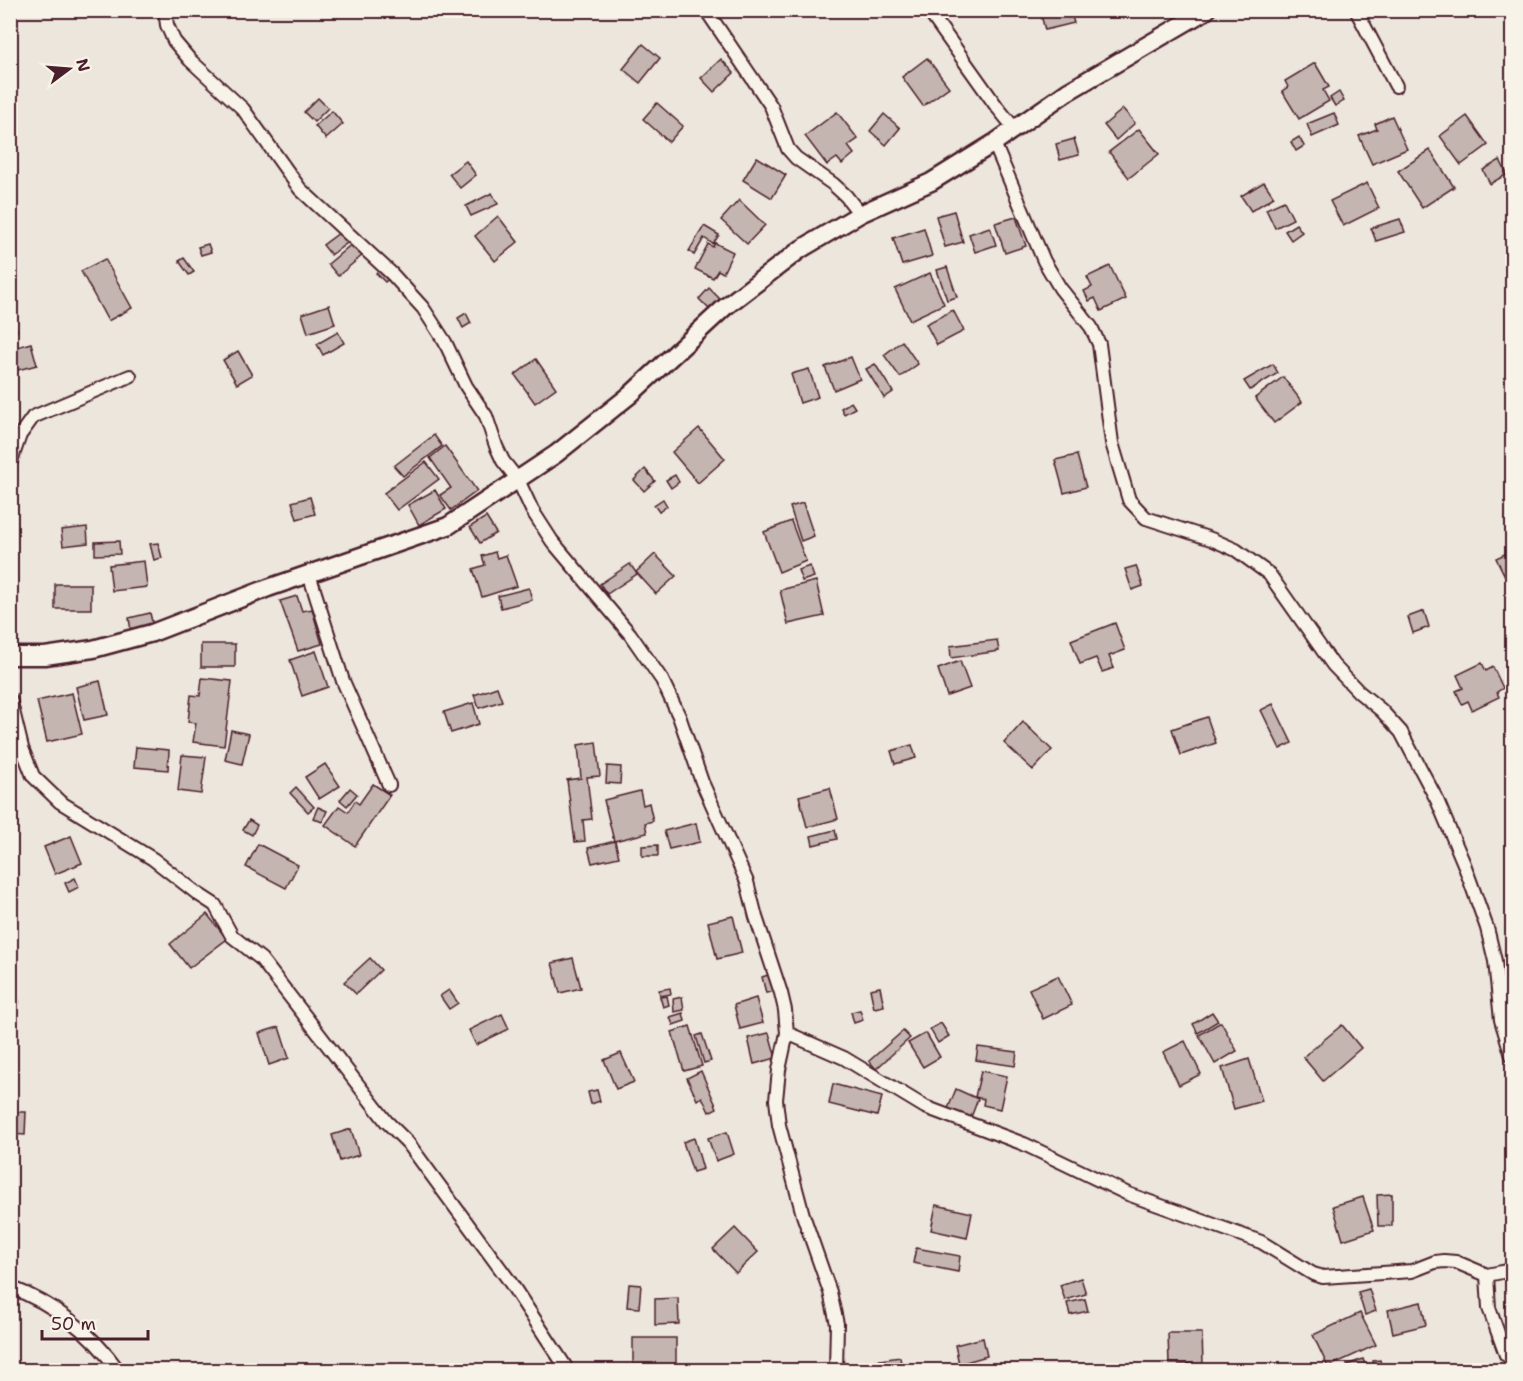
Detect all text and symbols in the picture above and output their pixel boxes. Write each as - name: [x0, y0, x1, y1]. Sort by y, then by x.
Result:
- north arrow: [39, 39, 99, 99]
- text: N: [71, 56, 95, 74]
- scale bar: [42, 1303, 148, 1341]
- text: 50 m: [51, 1312, 96, 1336]

